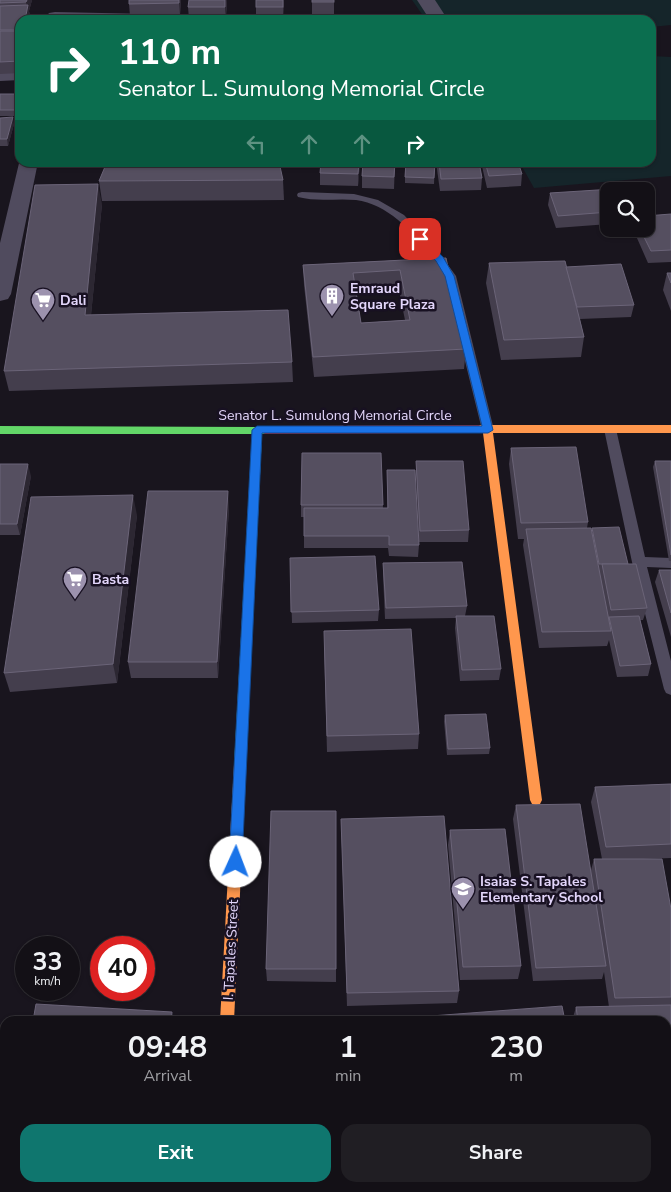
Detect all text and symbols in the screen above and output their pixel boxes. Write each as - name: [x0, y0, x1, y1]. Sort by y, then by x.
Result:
- text: 110 m: [118, 29, 221, 76]
- icon: right: [35, 35, 100, 100]
- text: Senator L. Sumulong Memorial Circle: [118, 74, 485, 104]
- icon: left: [242, 130, 270, 158]
- icon: ahead: [295, 130, 323, 158]
- icon: ahead: [348, 130, 376, 158]
- icon: right: [401, 130, 429, 158]
- map controls: [600, 182, 655, 237]
- button: search: [600, 182, 655, 237]
- pin: [399, 218, 441, 260]
- icon: arrive: [406, 225, 434, 253]
- place label: Emraud Square Plaza: [350, 279, 435, 314]
- building icon: Emraud Square Plaza: [319, 283, 345, 317]
- supermarket icon: Dali: [30, 287, 56, 321]
- place label: Dali: [60, 291, 86, 310]
- street label: Senator L. Sumulong Memorial Circle: [218, 406, 452, 425]
- supermarket icon: Basta: [62, 566, 88, 600]
- place label: Basta: [92, 570, 129, 589]
- position arrow: [209, 835, 261, 887]
- place label: Isaias S. Tapales Elementary School: [480, 872, 603, 907]
- school or university icon: Isaias S. Tapales Elementary School: [450, 876, 476, 910]
- street label: I. Tapales Street: [219, 899, 243, 1001]
- speed limit sign: 40: [90, 936, 155, 1001]
- text: 33: [32, 945, 63, 979]
- text: km/h: [34, 973, 61, 989]
- text: 09:48: [128, 1027, 207, 1068]
- text: 1: [339, 1027, 357, 1068]
- text: 230: [489, 1027, 543, 1068]
- text: Arrival: [143, 1065, 192, 1087]
- text: min: [335, 1065, 361, 1087]
- text: m: [509, 1065, 523, 1087]
- button: Exit: [20, 1124, 331, 1182]
- button: Share: [341, 1124, 651, 1182]

